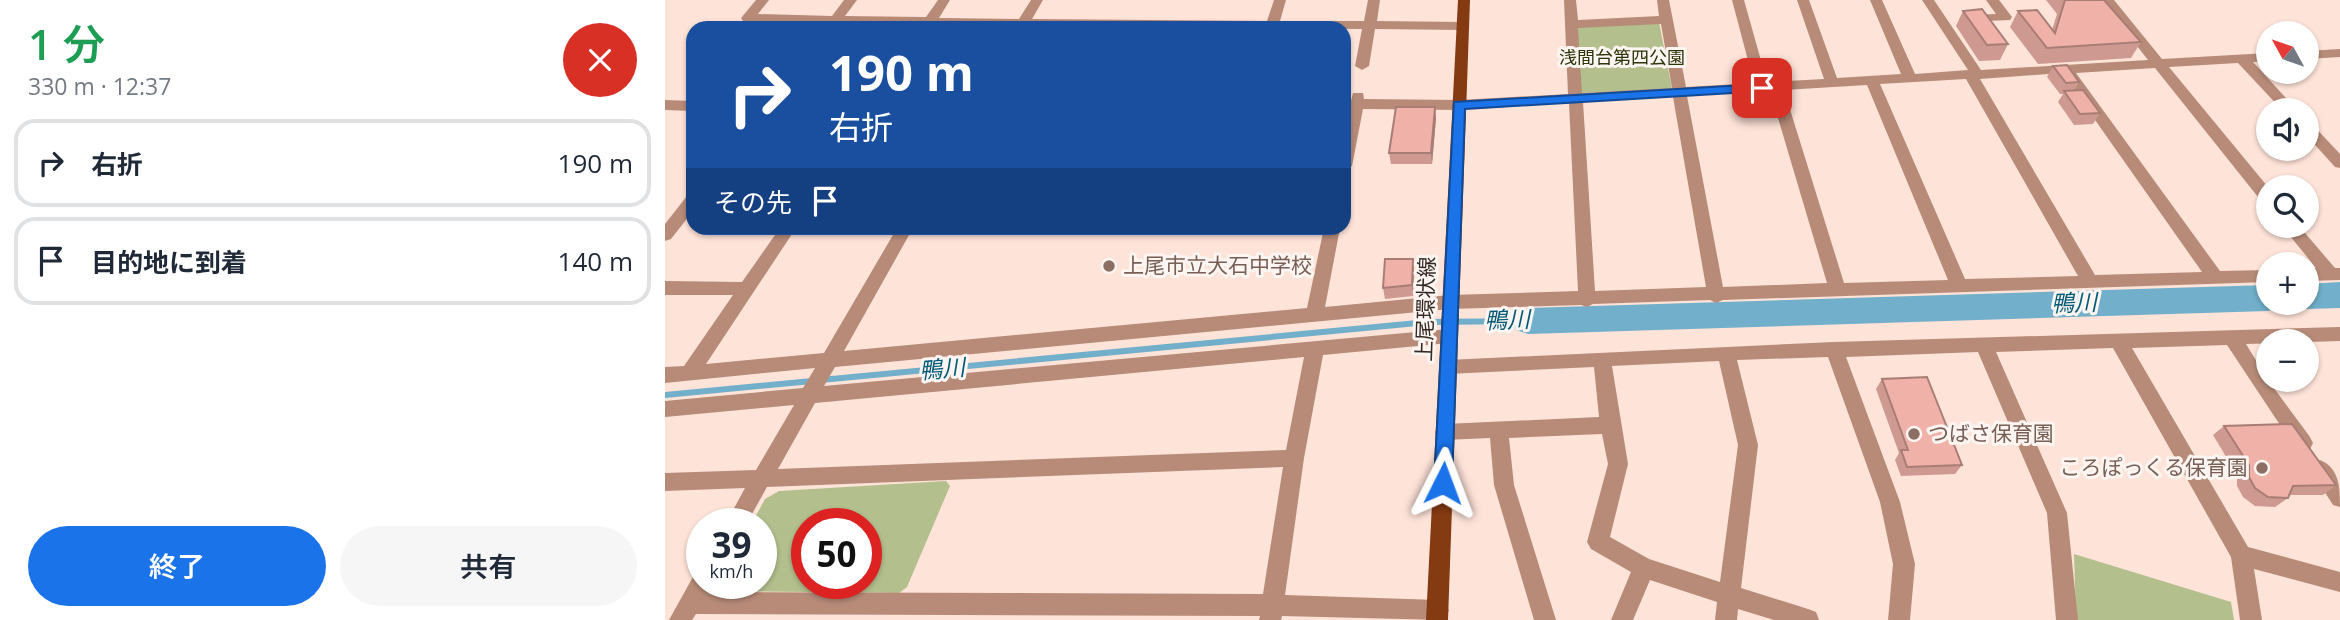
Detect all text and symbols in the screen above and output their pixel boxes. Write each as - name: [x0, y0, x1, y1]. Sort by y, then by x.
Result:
- text: 1 分: [28, 15, 105, 72]
- north arrow: [2256, 21, 2319, 84]
- map controls: [2256, 21, 2319, 392]
- button: close: [563, 23, 637, 97]
- text: 190 m: [829, 39, 974, 105]
- park label: 浅間台第四公園: [1559, 45, 1685, 69]
- icon: right: [714, 49, 805, 140]
- pin: [1732, 58, 1792, 118]
- icon: arrive: [1743, 69, 1781, 107]
- text: 330 m · 12:37: [28, 70, 171, 102]
- button: sound: [2256, 98, 2319, 161]
- text: 右折: [829, 105, 893, 148]
- icon: right: [32, 144, 70, 182]
- text: 190 m: [558, 145, 633, 181]
- text: 右折: [91, 146, 143, 182]
- button: search: [2256, 175, 2319, 238]
- icon: arrive: [806, 182, 844, 220]
- text: その先: [714, 184, 792, 220]
- icon: arrive: [32, 242, 70, 280]
- text: 140 m: [558, 243, 633, 279]
- text: 目的地に到着: [91, 244, 247, 280]
- place label: 上尾市立大石中学校: [1123, 251, 1312, 279]
- button: +: [2256, 252, 2319, 315]
- street label: 上尾環状線: [1409, 256, 1441, 362]
- marker: 上尾市立大石中学校: [1101, 258, 1117, 274]
- water label: 鴨川: [2050, 285, 2101, 319]
- water label: 鴨川: [1483, 302, 1534, 336]
- button: −: [2256, 329, 2319, 392]
- water label: 鴨川: [918, 350, 969, 386]
- place label: つばさ保育園: [1928, 419, 2054, 447]
- marker: つばさ保育園: [1906, 426, 1922, 442]
- position arrow: [1406, 446, 1480, 520]
- place label: ころぽっくる保育園: [2059, 453, 2248, 481]
- marker: ころぽっくる保育園: [2254, 460, 2270, 476]
- speed limit sign: 50: [791, 508, 882, 599]
- text: 39: [711, 521, 752, 568]
- button: 終了: [28, 526, 326, 606]
- button: 共有: [340, 526, 637, 606]
- text: km/h: [710, 559, 753, 583]

